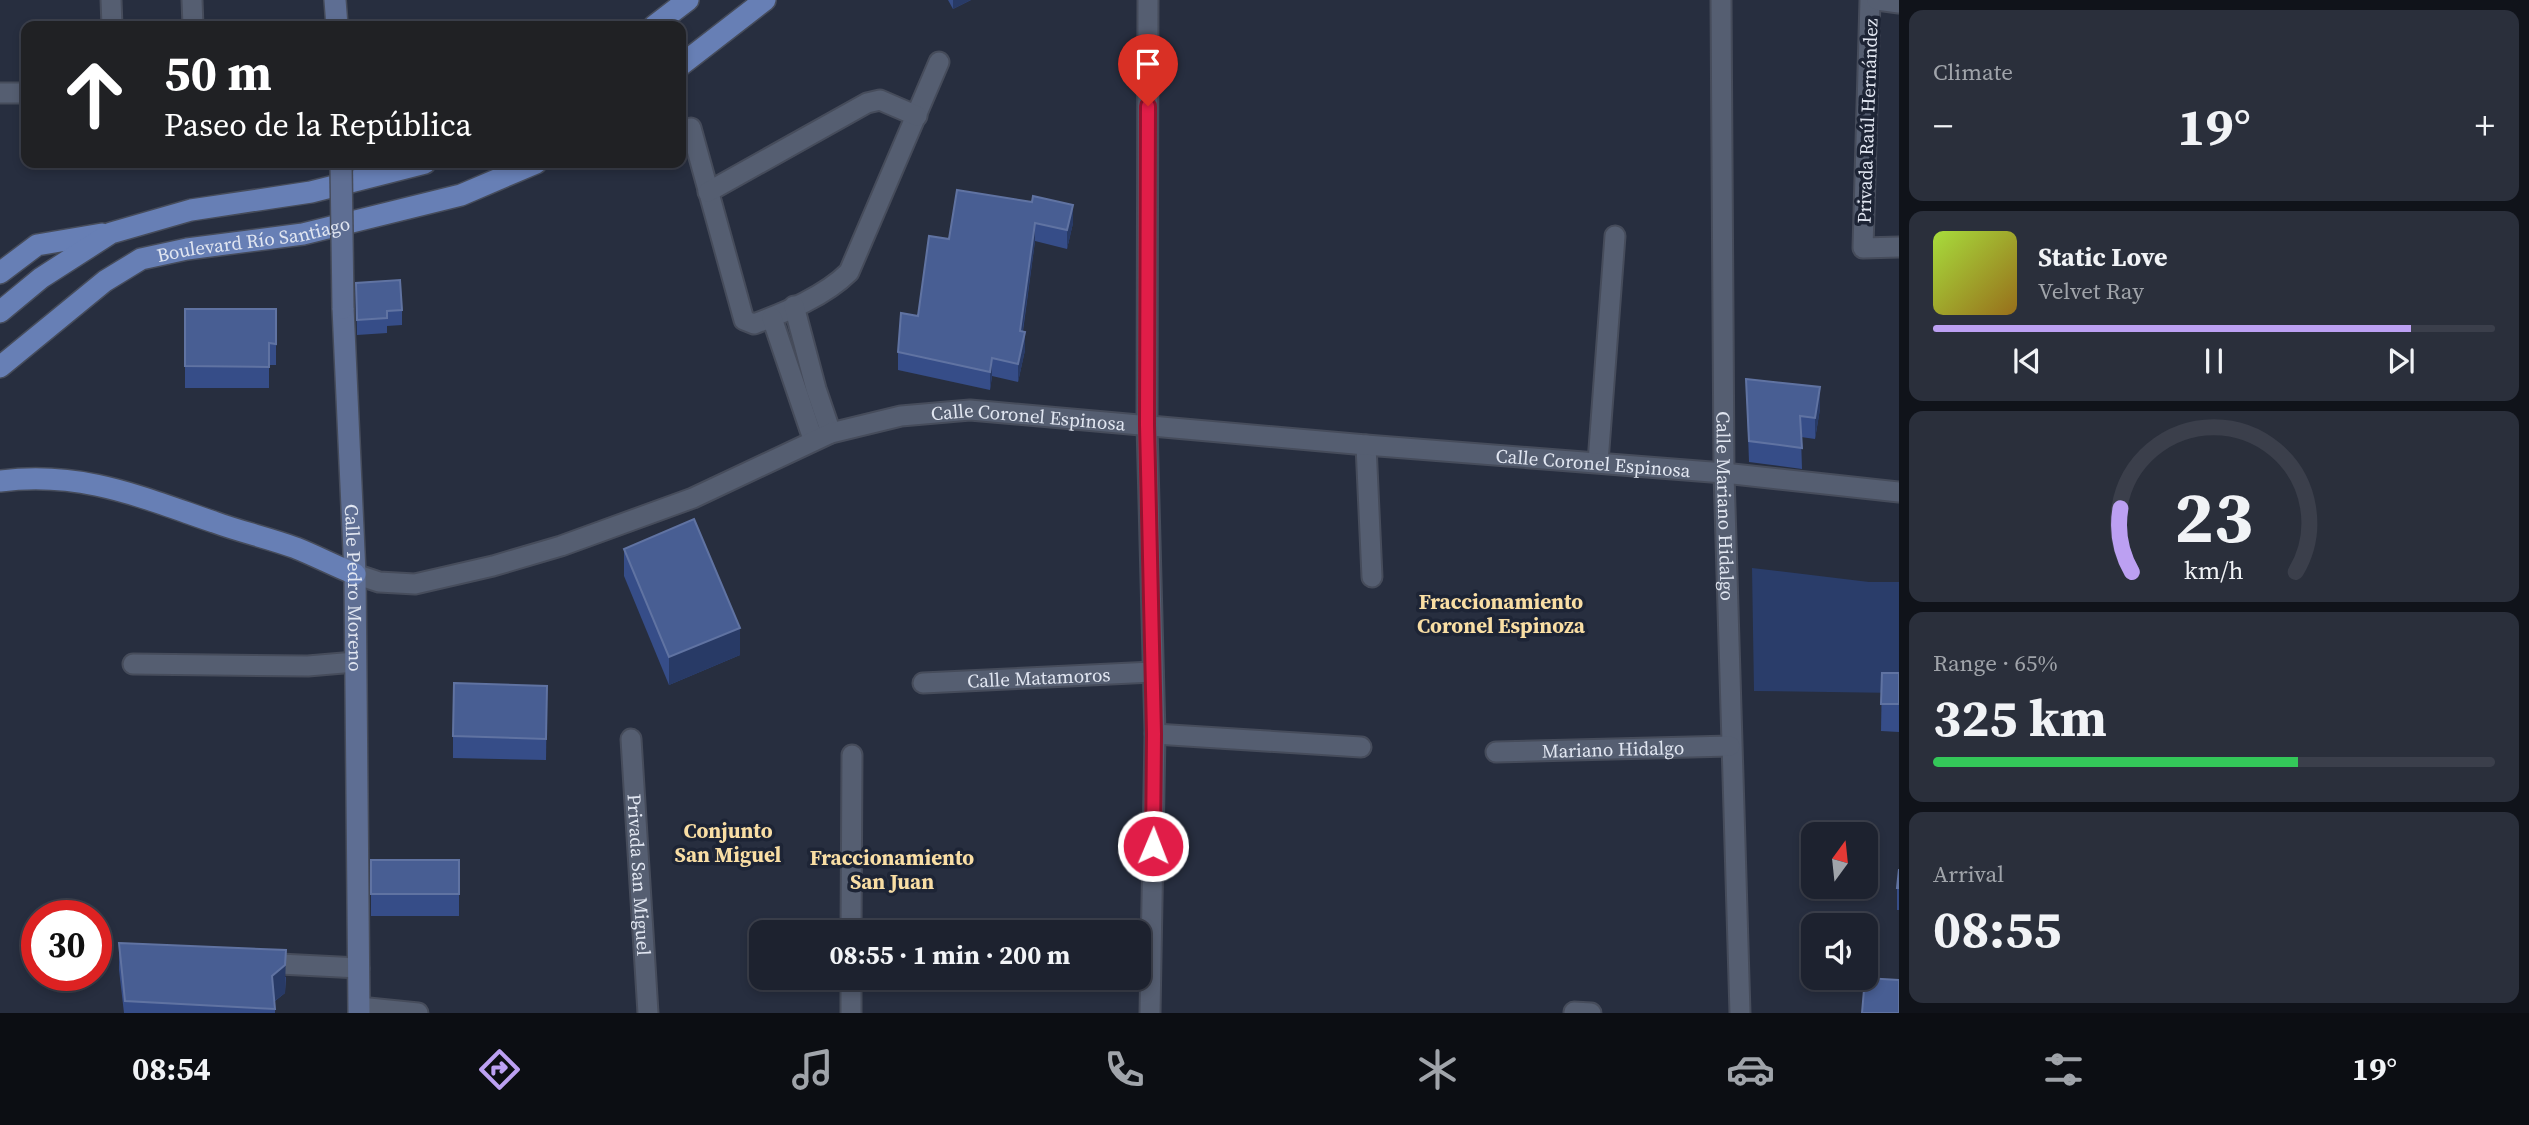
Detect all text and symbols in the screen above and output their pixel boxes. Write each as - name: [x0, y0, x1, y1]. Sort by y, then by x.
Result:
- street label: Privada Raúl Hernández: [1850, 18, 1884, 224]
- pin: [1118, 34, 1178, 106]
- text: 50 m: [164, 39, 272, 106]
- icon: arrive: [1129, 45, 1167, 83]
- icon: ahead: [49, 49, 140, 140]
- text: Climate: [1933, 56, 2013, 88]
- text: 19°: [2177, 91, 2251, 162]
- text: −: [1933, 100, 1953, 152]
- text: +: [2475, 100, 2495, 152]
- text: Paseo de la República: [164, 103, 472, 147]
- street label: Boulevard Río Santiago: [154, 210, 353, 268]
- text: Static Love: [2038, 239, 2167, 275]
- text: Velvet Ray: [2038, 275, 2144, 307]
- icon: previous: [2008, 342, 2046, 380]
- icon: pause: [2195, 342, 2233, 380]
- icon: next: [2382, 342, 2420, 380]
- street label: Calle Coronel Espinosa: [930, 397, 1127, 437]
- street label: Calle Mariano Hidalgo: [1711, 411, 1741, 601]
- street label: Calle Coronel Espinosa: [1495, 442, 1692, 483]
- text: 23: [2175, 468, 2253, 567]
- street label: Calle Pedro Moreno: [339, 503, 369, 672]
- text: km/h: [2184, 553, 2244, 587]
- district label: Fraccionamiento Coronel Espinoza: [1417, 587, 1586, 640]
- text: Range · 65%: [1933, 647, 2058, 679]
- street label: Calle Matamoros: [967, 661, 1111, 694]
- text: 325 km: [1933, 682, 2107, 753]
- street label: Mariano Hidalgo: [1541, 734, 1685, 764]
- street label: Privada San Miguel: [621, 793, 657, 957]
- position arrow: [1116, 809, 1190, 883]
- district label: Conjunto San Miguel: [675, 816, 782, 869]
- north arrow: [1801, 822, 1878, 900]
- map controls: [1801, 822, 1878, 990]
- district label: Fraccionamiento San Juan: [810, 843, 974, 896]
- text: Arrival: [1933, 858, 2004, 890]
- text: 08:55: [1933, 893, 2061, 964]
- speed limit sign: 30: [21, 900, 112, 991]
- button: sound: [1801, 913, 1878, 990]
- text: 08:55 · 1 min · 200 m: [830, 937, 1070, 973]
- icon: directions: [475, 1045, 524, 1094]
- icon: music: [788, 1045, 837, 1094]
- icon: phone: [1100, 1045, 1149, 1094]
- icon: climate: [1413, 1045, 1462, 1094]
- icon: car: [1726, 1045, 1775, 1094]
- icon: filters: [2039, 1045, 2088, 1094]
- text: 08:54: [132, 1047, 211, 1091]
- text: 19°: [2352, 1047, 2397, 1091]

